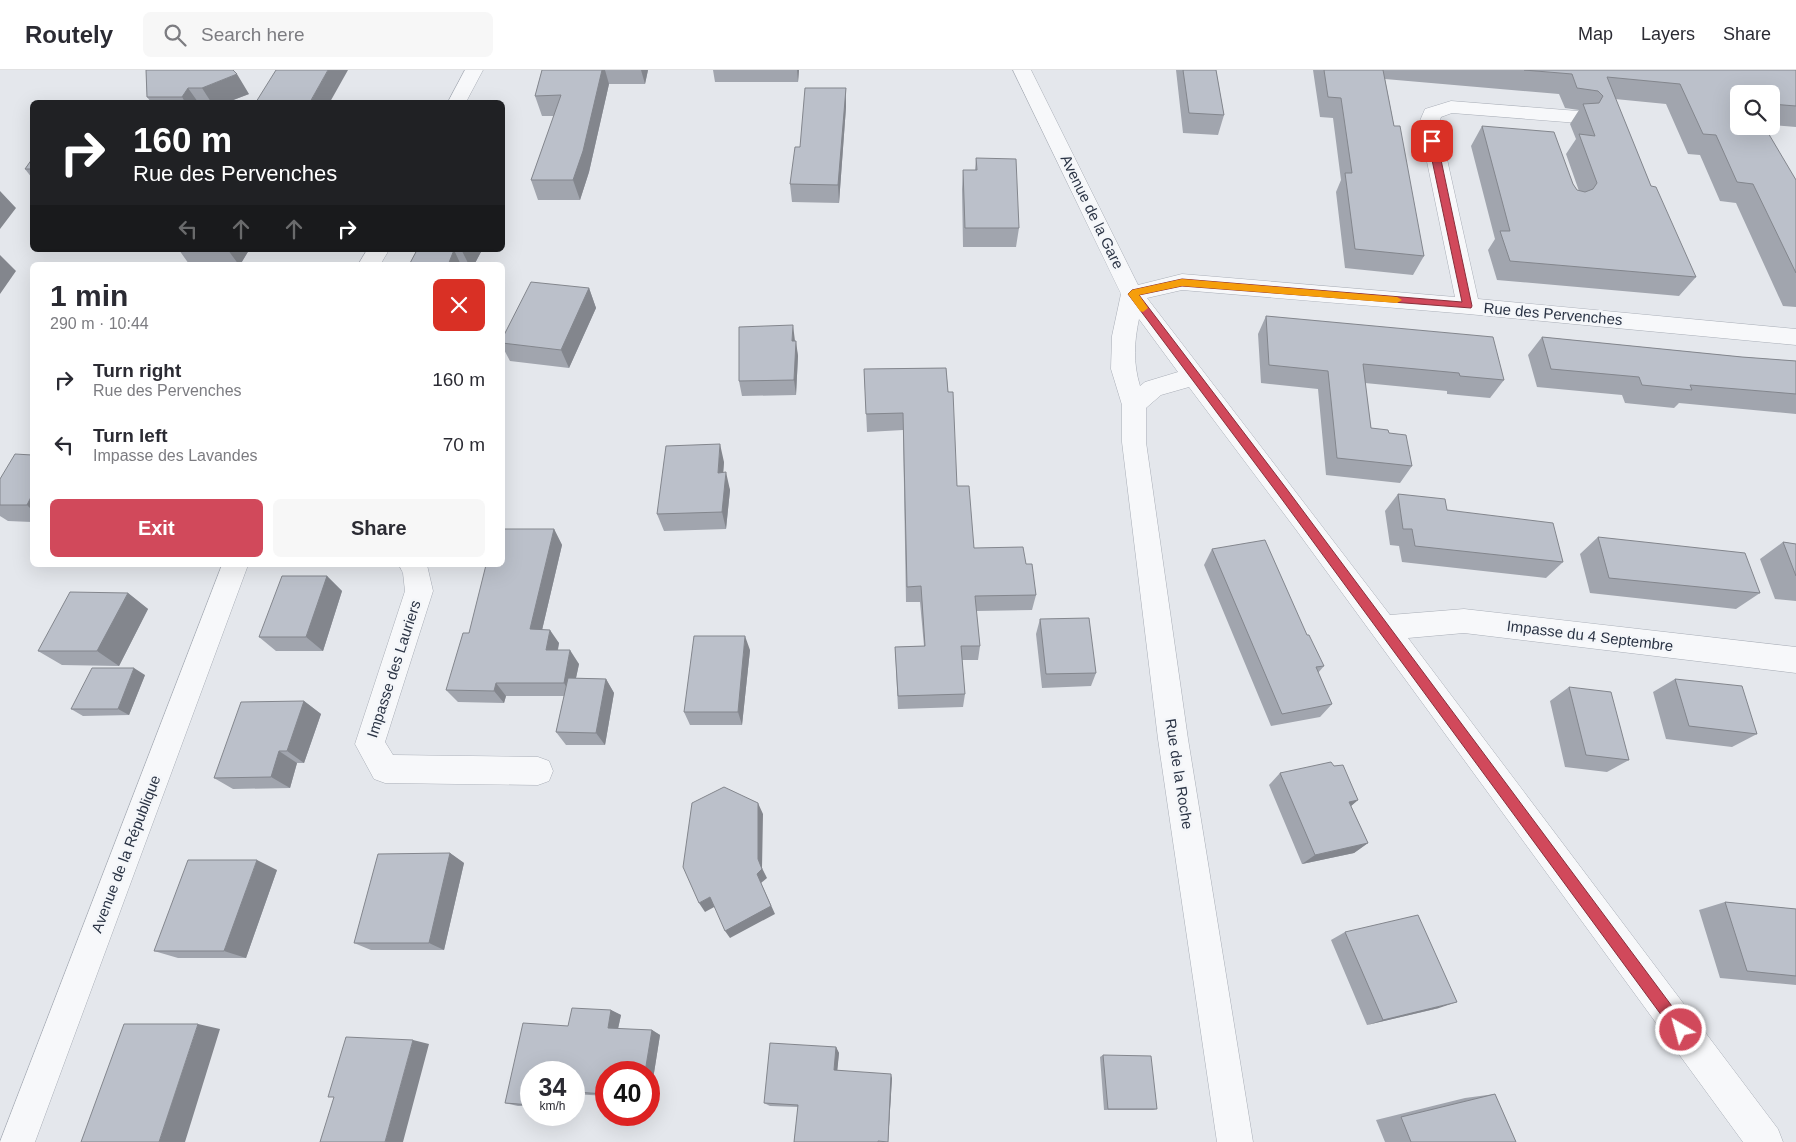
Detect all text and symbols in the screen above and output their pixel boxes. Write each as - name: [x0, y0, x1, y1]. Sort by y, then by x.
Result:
- search box: [143, 12, 493, 57]
- text: Routely: [25, 21, 113, 48]
- icon: search: [161, 21, 189, 49]
- text: Search here: [201, 24, 305, 45]
- text: Map: [1578, 24, 1613, 44]
- text: Layers: [1641, 24, 1695, 44]
- text: Share: [1723, 24, 1771, 44]
- map controls: [1730, 85, 1780, 135]
- button: search: [1730, 85, 1780, 135]
- icon: right: [50, 120, 115, 185]
- text: 160 m: [133, 120, 232, 159]
- pin: [1411, 120, 1453, 162]
- icon: arrive: [1418, 127, 1446, 155]
- street label: Avenue de la Gare: [1057, 152, 1127, 272]
- text: Rue des Pervenches: [133, 161, 337, 186]
- icon: left: [174, 215, 202, 243]
- icon: ahead: [227, 215, 255, 243]
- icon: ahead: [280, 215, 308, 243]
- icon: right: [333, 215, 361, 243]
- text: 1 min: [50, 279, 128, 312]
- button: close: [433, 279, 485, 331]
- street label: Rue des Pervenches: [1483, 299, 1623, 328]
- text: 290 m · 10:44: [50, 315, 149, 332]
- text: Turn right: [93, 360, 181, 381]
- icon: right: [50, 366, 78, 394]
- text: 160 m: [432, 369, 485, 390]
- text: Rue des Pervenches: [93, 382, 242, 399]
- text: Turn left: [93, 425, 168, 446]
- icon: left: [50, 431, 78, 459]
- text: 70 m: [443, 434, 485, 455]
- text: Impasse des Lavandes: [93, 447, 258, 464]
- button: Exit: [50, 499, 263, 557]
- button: Share: [273, 499, 485, 557]
- street label: Impasse des Lauriers: [363, 598, 424, 740]
- street label: Impasse du 4 Septembre: [1506, 617, 1674, 654]
- street label: Rue de la Roche: [1162, 717, 1197, 830]
- street label: Avenue de la République: [88, 773, 163, 935]
- position arrow: [1654, 1003, 1706, 1055]
- speed limit sign: 40: [595, 1061, 660, 1126]
- text: 34: [539, 1073, 566, 1101]
- text: km/h: [539, 1099, 566, 1113]

